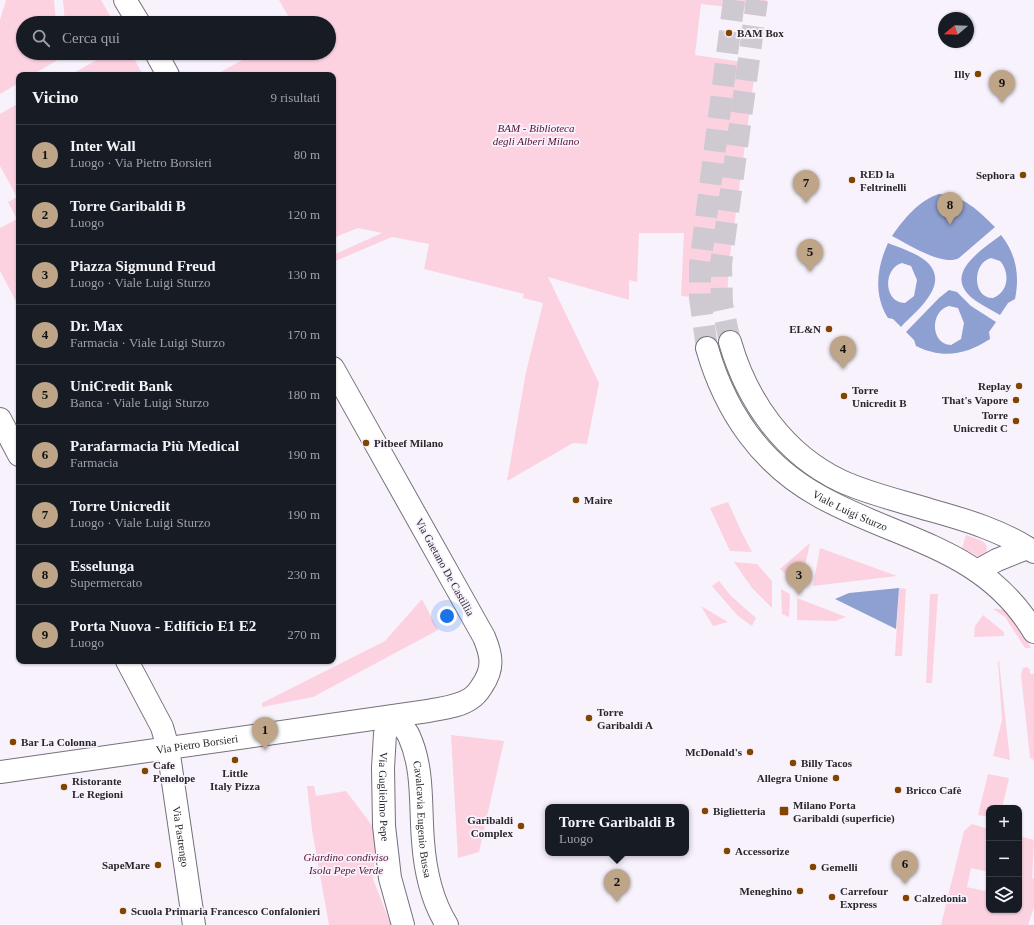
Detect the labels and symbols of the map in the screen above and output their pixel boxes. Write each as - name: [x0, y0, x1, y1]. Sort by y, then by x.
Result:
- north arrow: [938, 12, 974, 48]
- place label: BAM Box: [737, 27, 784, 39]
- marker: BAM Box: [724, 28, 734, 38]
- place label: Illy: [954, 68, 970, 80]
- marker: Illy: [973, 69, 983, 79]
- pin: 9: [989, 70, 1015, 103]
- park label: BAM - Biblioteca degli Alberi Milano: [493, 122, 580, 147]
- place label: RED la Feltrinelli: [860, 168, 906, 193]
- place label: Sephora: [976, 169, 1015, 181]
- pin: 7: [793, 170, 819, 203]
- marker: Sephora: [1018, 170, 1028, 180]
- marker: RED la Feltrinelli: [847, 175, 857, 185]
- pin: 8: [937, 192, 963, 225]
- pin: 5: [797, 239, 823, 272]
- place label: EL&N: [789, 323, 821, 335]
- marker: EL&N: [824, 324, 834, 334]
- pin: 4: [830, 336, 856, 369]
- place label: Replay: [978, 380, 1012, 392]
- marker: Replay: [1014, 381, 1024, 391]
- place label: Torre Unicredit B: [852, 384, 907, 409]
- marker: Torre Unicredit B: [839, 391, 849, 401]
- place label: That's Vapore: [942, 394, 1008, 406]
- marker: That's Vapore: [1011, 395, 1021, 405]
- place label: Torre Unicredit C: [953, 409, 1008, 434]
- marker: Torre Unicredit C: [1011, 416, 1021, 426]
- place label: Pitbeef Milano: [374, 437, 444, 449]
- marker: Pitbeef Milano: [361, 438, 371, 448]
- street label: Viale Luigi Sturzo: [811, 488, 890, 533]
- place label: Maire: [584, 494, 613, 506]
- marker: Maire: [571, 495, 581, 505]
- street label: Via Gaetano De Castillia: [413, 516, 477, 618]
- pin: 3: [786, 562, 812, 595]
- your location: [437, 606, 457, 626]
- place label: Torre Garibaldi A: [597, 706, 653, 731]
- marker: Torre Garibaldi A: [584, 713, 594, 723]
- pin: 1: [252, 717, 278, 750]
- street label: Via Pietro Borsieri: [155, 732, 239, 756]
- place label: Bar La Colonna: [21, 736, 97, 748]
- marker: Bar La Colonna: [8, 737, 18, 747]
- place label: McDonald's: [685, 746, 743, 758]
- marker: McDonald's: [745, 747, 755, 757]
- street label: Via Guglielmo Pepe: [377, 752, 392, 842]
- marker: Little Italy Pizza: [230, 755, 240, 765]
- place label: Billy Tacos: [801, 757, 853, 769]
- marker: Billy Tacos: [788, 758, 798, 768]
- place label: Cafe Penelope: [153, 759, 195, 784]
- street label: Cavalcavia Eugenio Bussa: [411, 760, 434, 879]
- marker: Cafe Penelope: [140, 766, 150, 776]
- place label: Little Italy Pizza: [210, 767, 260, 792]
- place label: Allegra Unione: [757, 772, 828, 784]
- marker: Allegra Unione: [831, 773, 841, 783]
- place label: Ristorante Le Regioni: [72, 775, 123, 800]
- marker: Ristorante Le Regioni: [59, 782, 69, 792]
- place label: Bricco Cafè: [906, 784, 961, 796]
- marker: Bricco Cafè: [893, 785, 903, 795]
- place label: Milano Porta Garibaldi (superficie): [793, 799, 895, 825]
- street label: Via Pastrengo: [171, 805, 191, 868]
- place label: Biglietteria: [713, 805, 766, 817]
- marker: Milano Porta Garibaldi (superficie): [778, 805, 790, 817]
- marker: Biglietteria: [700, 806, 710, 816]
- place label: Garibaldi Complex: [467, 814, 513, 839]
- marker: Garibaldi Complex: [516, 821, 526, 831]
- place label: Accessorize: [735, 845, 789, 857]
- marker: Accessorize: [722, 846, 732, 856]
- park label: Giardino condiviso Isola Pepe Verde: [304, 851, 389, 876]
- pin: 6: [892, 851, 918, 884]
- place label: SapeMare: [102, 859, 150, 871]
- marker: SapeMare: [153, 860, 163, 870]
- place label: Gemelli: [821, 861, 858, 873]
- marker: Gemelli: [808, 862, 818, 872]
- pin: 2: [604, 869, 630, 902]
- place label: Meneghino: [739, 885, 792, 897]
- place label: Carrefour Express: [840, 885, 888, 910]
- marker: Meneghino: [795, 886, 805, 896]
- marker: Carrefour Express: [827, 892, 837, 902]
- place label: Calzedonia: [914, 892, 967, 904]
- marker: Calzedonia: [901, 893, 911, 903]
- place label: Scuola Primaria Francesco Confalonieri: [131, 905, 320, 917]
- marker: Scuola Primaria Francesco Confalonieri: [118, 906, 128, 916]

